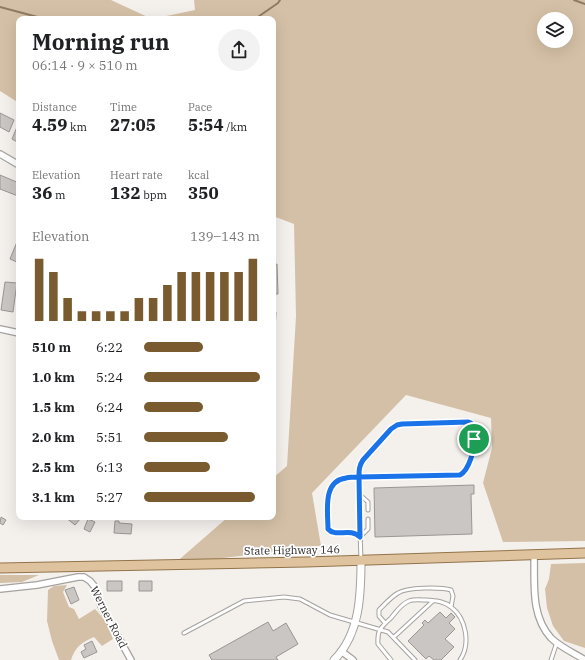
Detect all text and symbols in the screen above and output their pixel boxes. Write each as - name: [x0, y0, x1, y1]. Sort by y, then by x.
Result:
- map controls: [537, 12, 573, 48]
- button: layers: [537, 12, 573, 48]
- text: Morning run: [32, 27, 170, 56]
- button: share: [218, 29, 260, 71]
- text: 06:14 · 9 × 510 m: [32, 57, 138, 74]
- text: Distance: [32, 100, 77, 114]
- text: Time: [110, 100, 137, 114]
- text: Pace: [188, 100, 212, 114]
- text: 4.59: [32, 114, 67, 136]
- text: 27:05: [110, 114, 156, 136]
- text: 5:54: [188, 114, 224, 136]
- text: km: [67, 120, 87, 134]
- text: /km: [224, 120, 247, 134]
- text: Elevation: [32, 168, 80, 182]
- text: Heart rate: [110, 168, 163, 182]
- text: kcal: [188, 168, 209, 182]
- text: 36: [32, 182, 52, 204]
- text: 132: [110, 182, 141, 204]
- text: 350: [188, 182, 219, 204]
- text: m: [52, 188, 65, 202]
- text: bpm: [141, 188, 167, 202]
- text: Elevation: [32, 228, 89, 245]
- text: 139–143 m: [190, 228, 260, 245]
- text: 510 m: [32, 339, 71, 356]
- text: 6:22: [96, 339, 123, 356]
- text: 1.0 km: [32, 369, 75, 386]
- text: 5:24: [96, 369, 123, 386]
- text: 1.5 km: [32, 399, 75, 416]
- text: 6:24: [96, 399, 123, 416]
- pin: [457, 422, 491, 456]
- icon: arrive: [463, 428, 485, 450]
- text: 2.0 km: [32, 429, 75, 446]
- text: 5:51: [96, 429, 123, 446]
- text: 2.5 km: [32, 459, 75, 476]
- text: 6:13: [96, 459, 123, 476]
- text: 3.1 km: [32, 489, 75, 506]
- text: 5:27: [96, 489, 123, 506]
- street label: State Highway 146: [244, 542, 340, 558]
- street label: Werner Road: [87, 584, 131, 651]

